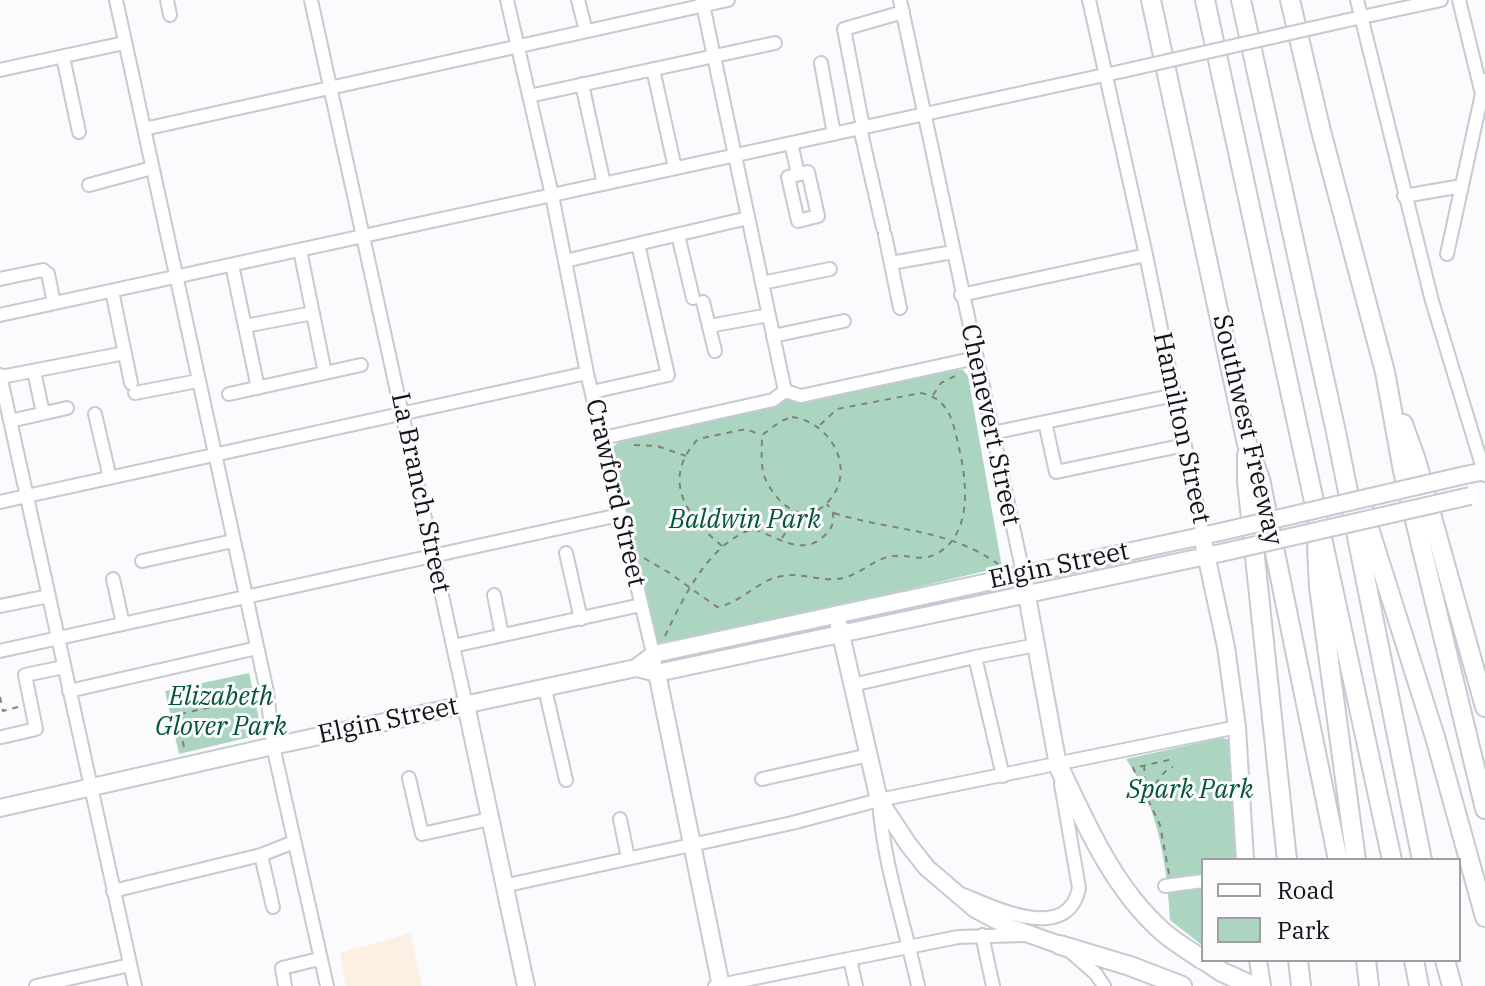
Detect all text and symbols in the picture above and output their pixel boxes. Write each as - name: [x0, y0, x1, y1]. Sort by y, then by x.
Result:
- street label: Southwest Freeway: [1205, 312, 1289, 548]
- street label: Chenevert Street: [953, 321, 1027, 529]
- street label: Hamilton Street: [1145, 329, 1217, 527]
- street label: La Branch Street: [384, 390, 456, 596]
- street label: Crawford Street: [578, 396, 652, 590]
- park label: Baldwin Park: [669, 504, 821, 536]
- street label: Elgin Street: [986, 536, 1132, 596]
- park label: Elizabeth Glover Park: [155, 681, 287, 742]
- street label: Elgin Street: [315, 691, 461, 751]
- park label: Spark Park: [1127, 774, 1253, 806]
- legend: [1201, 858, 1461, 962]
- text: Road: [1277, 874, 1334, 906]
- text: Park: [1277, 914, 1329, 946]

